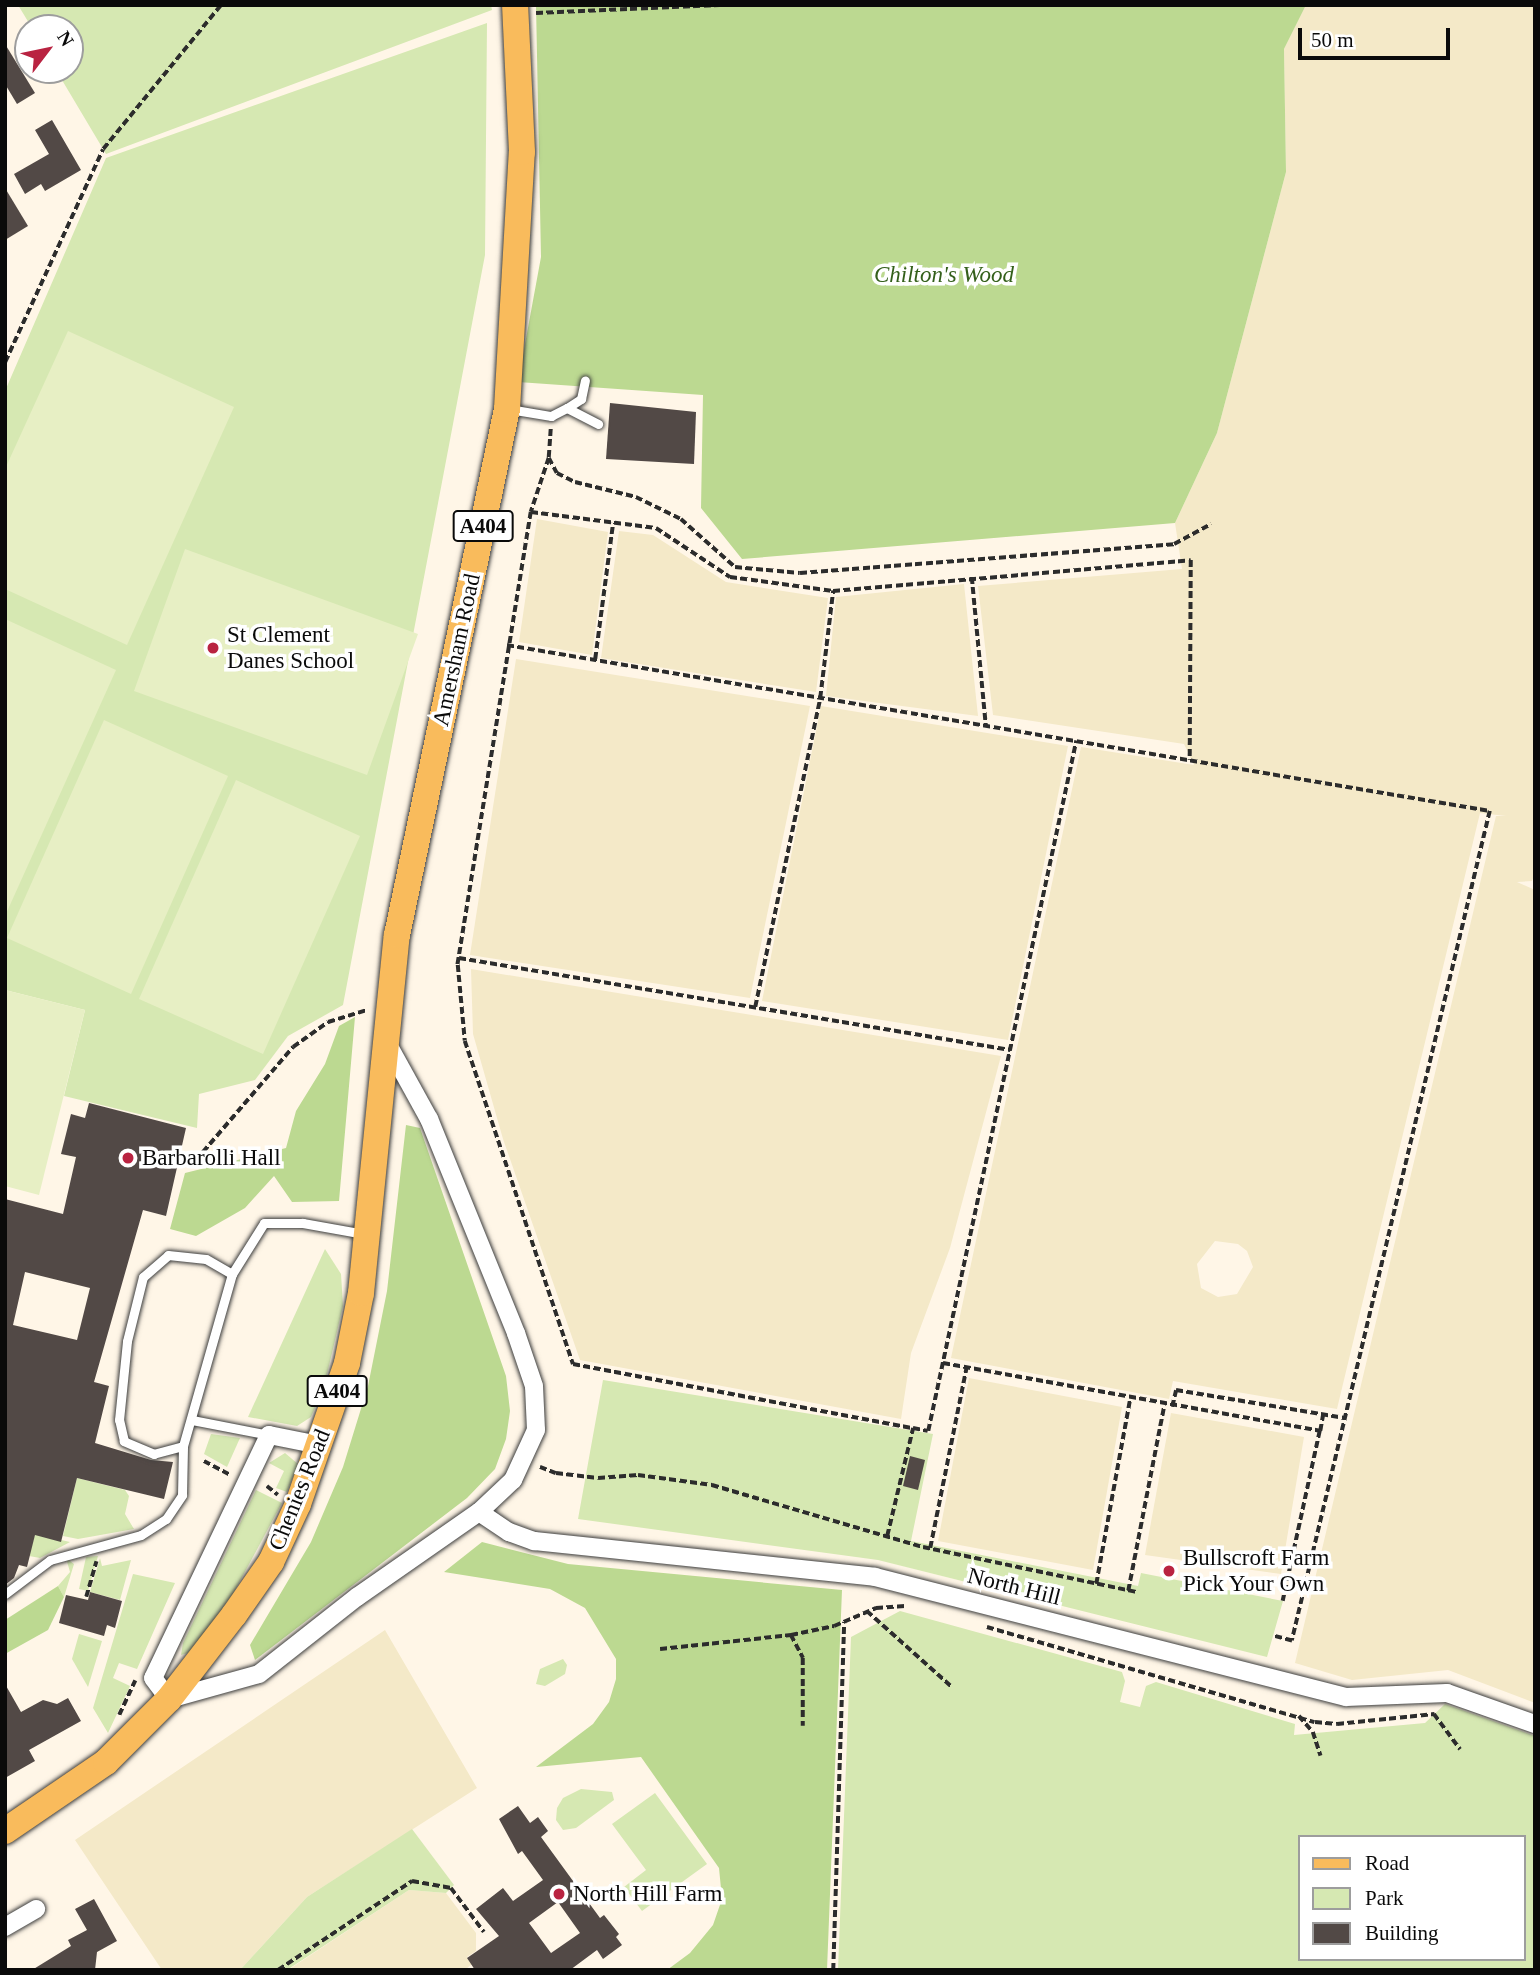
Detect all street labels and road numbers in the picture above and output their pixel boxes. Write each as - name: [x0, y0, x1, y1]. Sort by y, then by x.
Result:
- road number: A404: [452, 508, 514, 544]
- street label: Amersham Road: [427, 571, 487, 729]
- road number: A404: [306, 1374, 368, 1408]
- street label: Chenies Road: [263, 1425, 337, 1555]
- street label: North Hill: [964, 1562, 1064, 1612]

